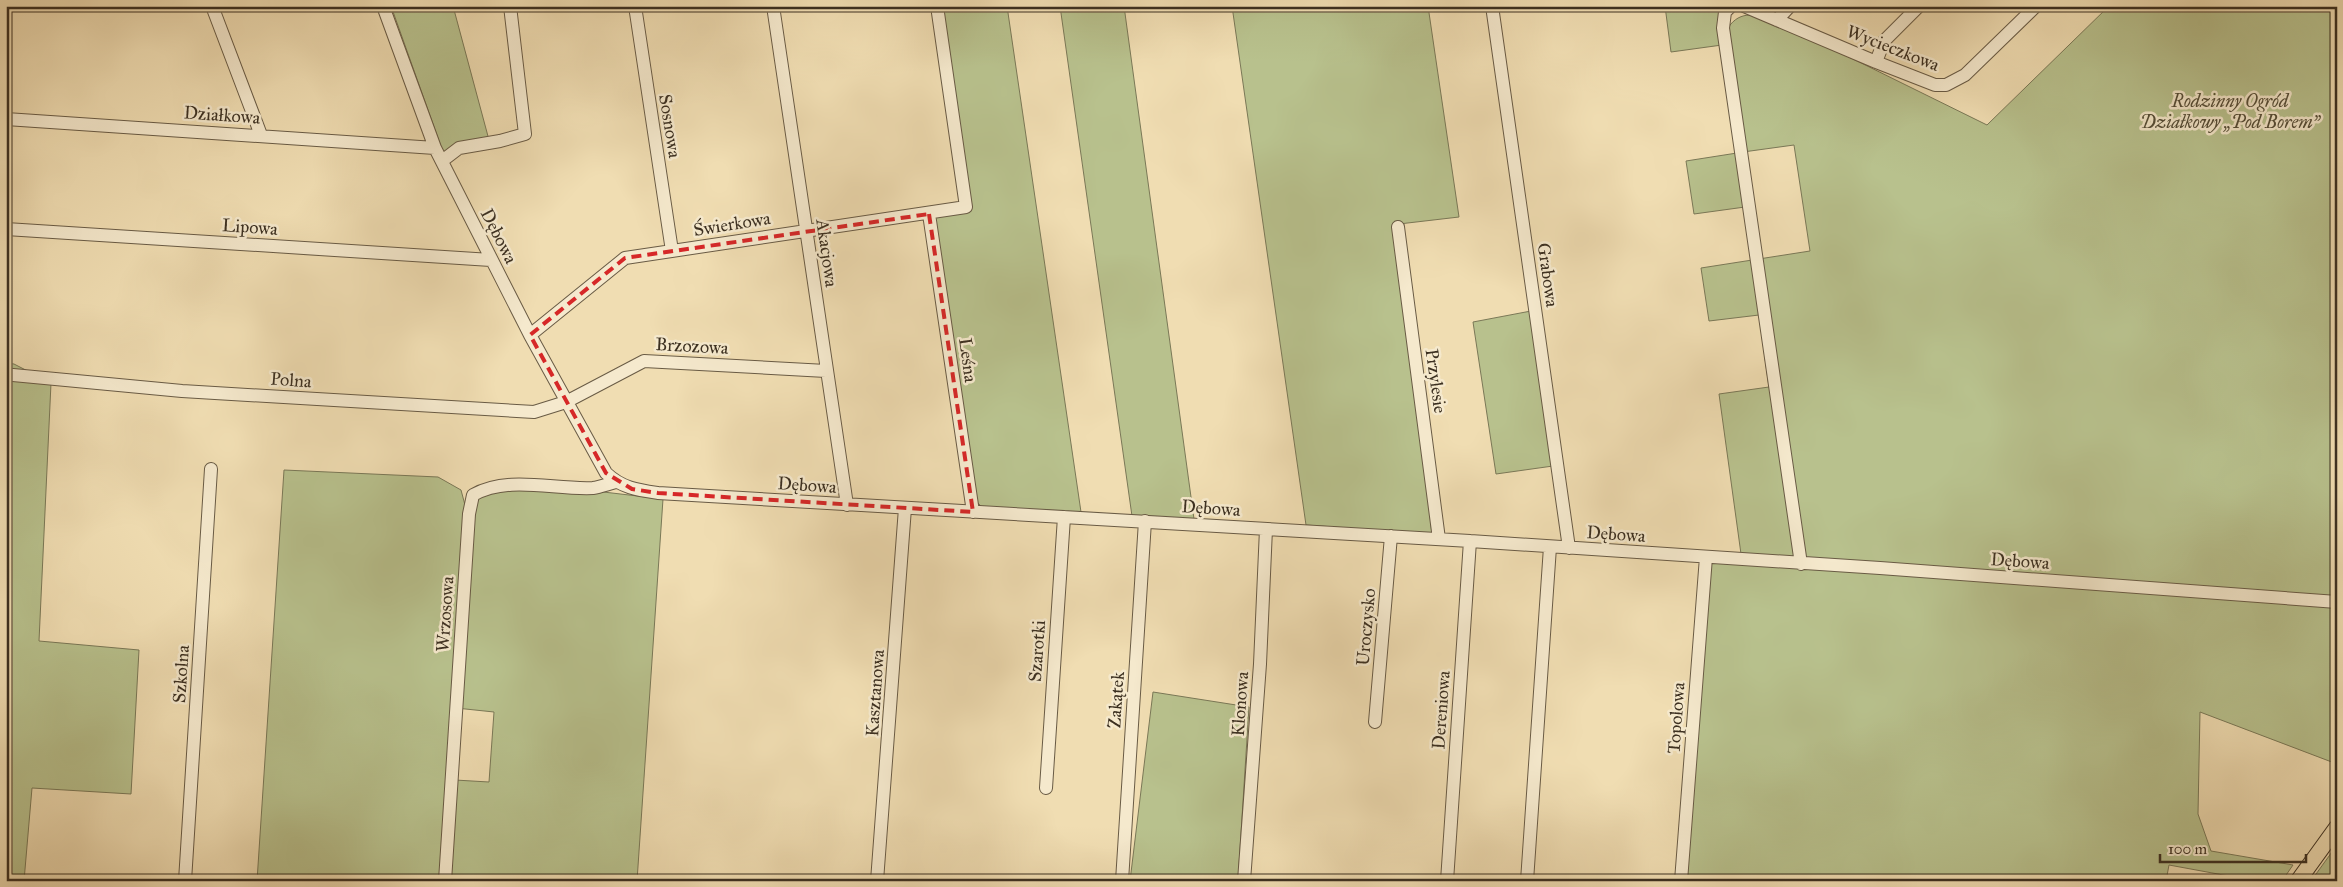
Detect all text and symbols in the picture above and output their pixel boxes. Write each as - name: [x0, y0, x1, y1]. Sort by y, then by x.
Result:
- street label: Wycieczkowa: [1843, 20, 1943, 76]
- park label: Rodzinny Ogród Działkowy „Pod Borem”: [2140, 90, 2322, 133]
- street label: Sosnowa: [654, 92, 686, 160]
- street label: Działkowa: [183, 101, 261, 129]
- street label: Dębowa: [476, 205, 522, 268]
- street label: Świerkowa: [692, 205, 772, 241]
- street label: Lipowa: [221, 214, 279, 240]
- street label: Akacjowa: [811, 217, 843, 289]
- street label: Grabowa: [1533, 241, 1563, 309]
- street label: Brzozowa: [655, 333, 729, 359]
- street label: Leśna: [954, 336, 982, 384]
- street label: Przylesie: [1421, 347, 1451, 415]
- street label: Polna: [270, 368, 313, 392]
- street label: Dębowa: [777, 472, 838, 498]
- street label: Dębowa: [1181, 495, 1242, 521]
- street label: Dębowa: [1586, 521, 1647, 547]
- street label: Dębowa: [1990, 548, 2051, 574]
- street label: Wrzosowa: [431, 575, 459, 653]
- street label: Uroczysko: [1352, 587, 1380, 667]
- street label: Szarotki: [1024, 619, 1050, 683]
- street label: Szkolna: [168, 644, 194, 704]
- street label: Kasztanowa: [861, 648, 889, 737]
- street label: Dereniowa: [1427, 669, 1455, 750]
- street label: Zakątek: [1103, 670, 1129, 729]
- street label: Klonowa: [1227, 670, 1253, 737]
- street label: Topolowa: [1663, 681, 1689, 754]
- scale bar: [2160, 832, 2307, 864]
- text: 100 m: [2168, 840, 2208, 858]

